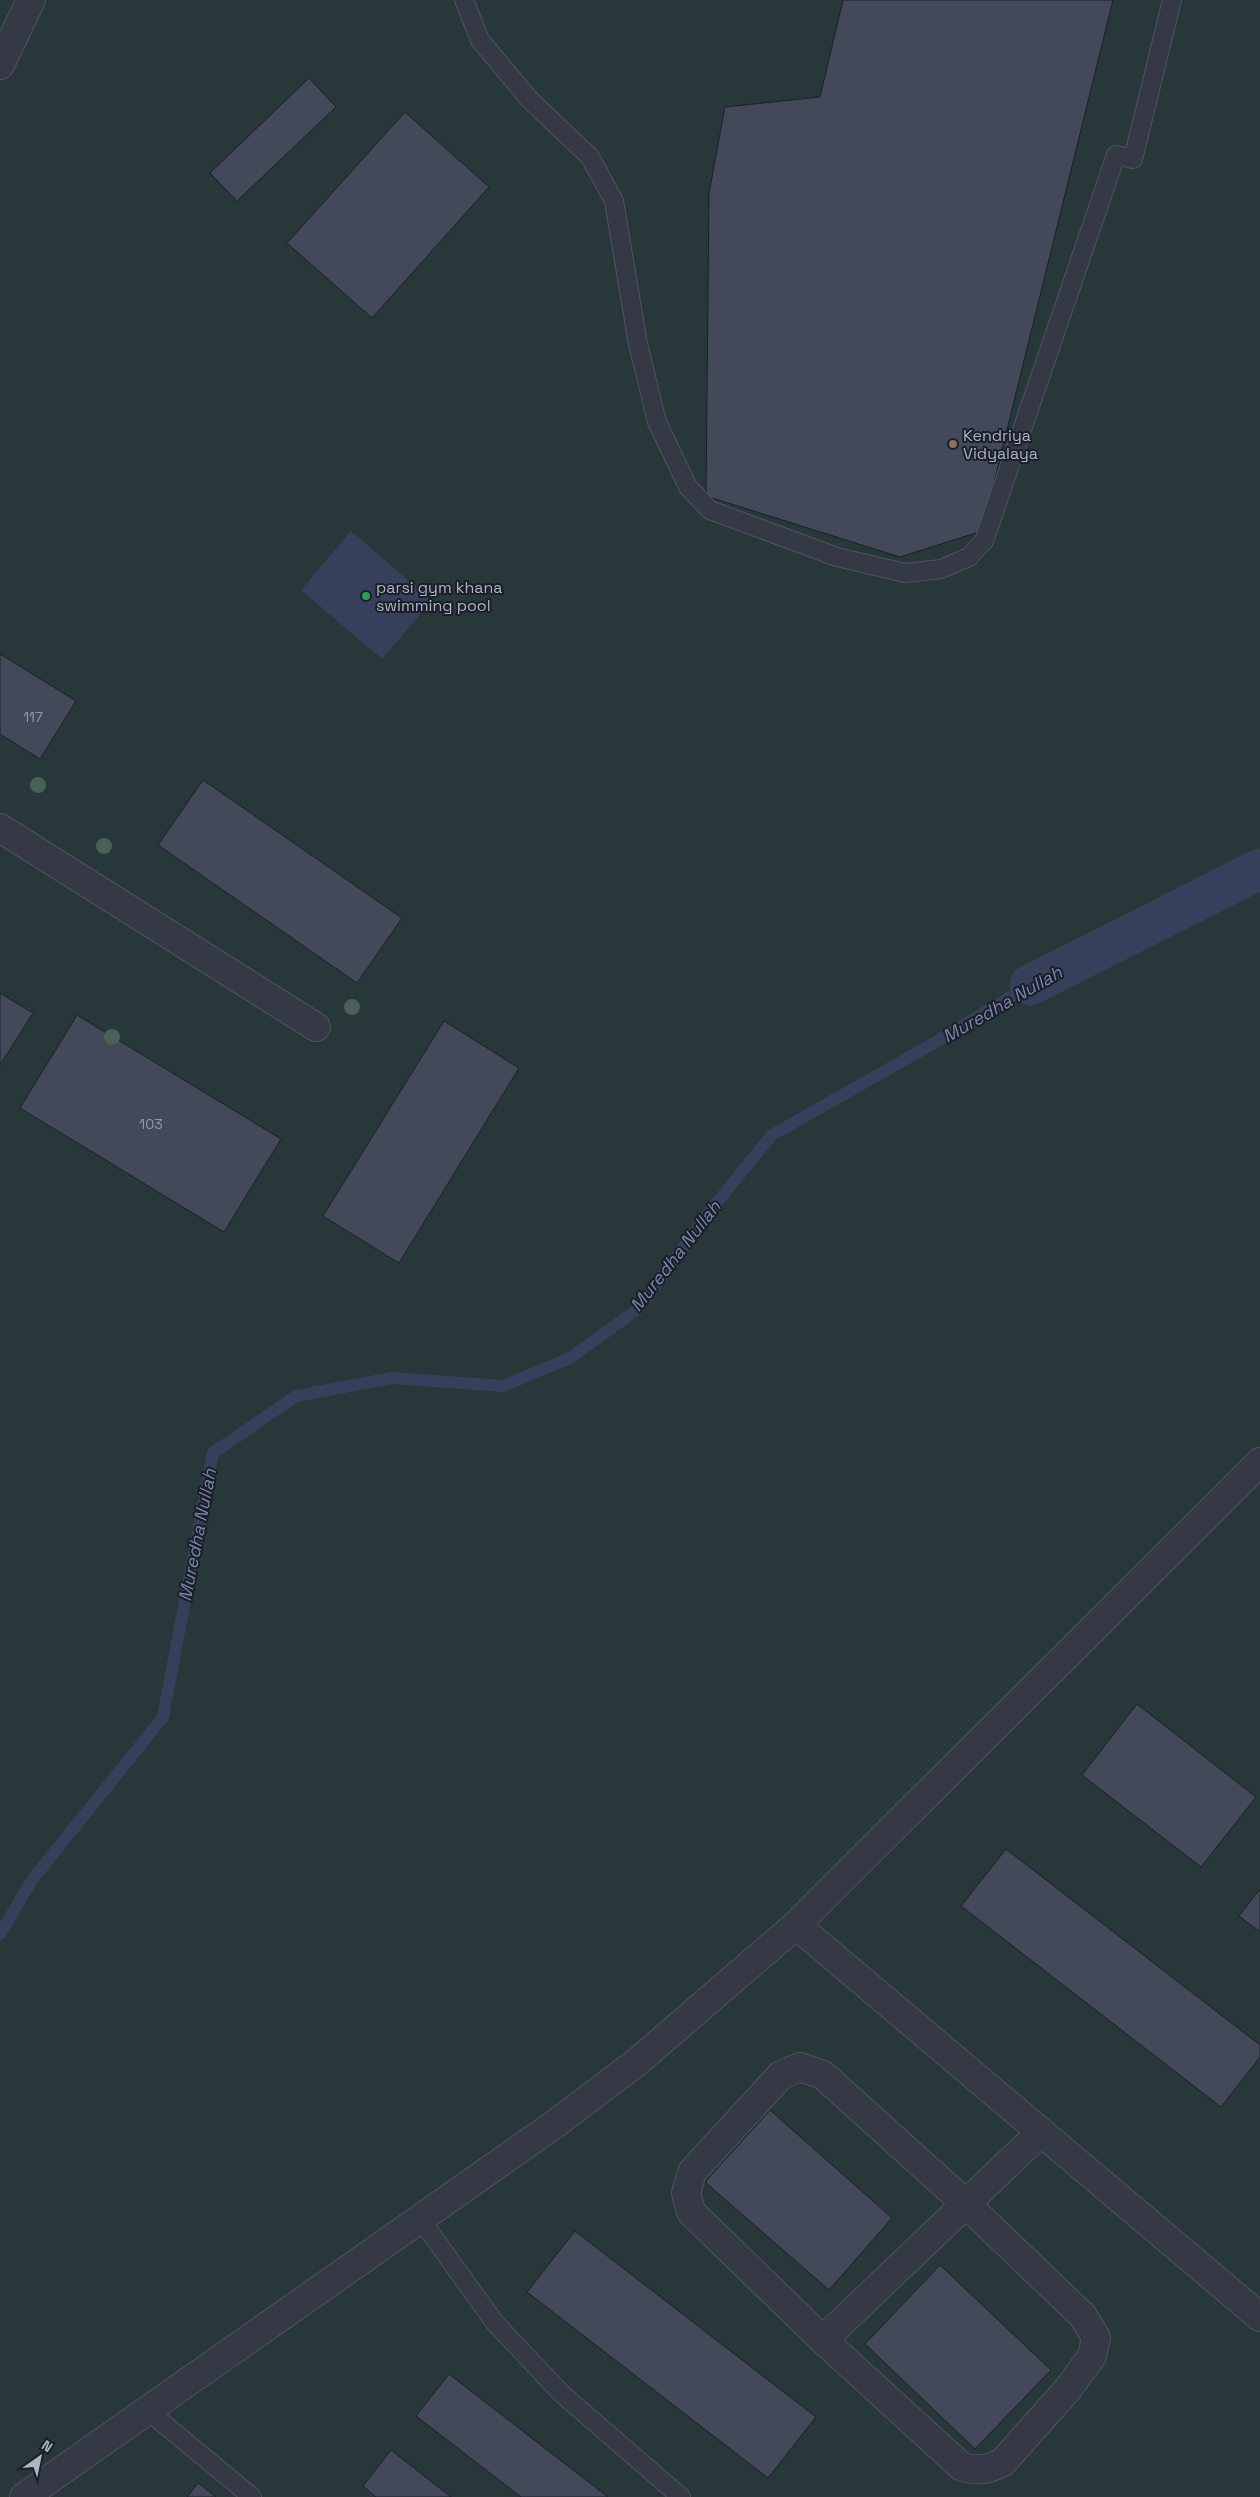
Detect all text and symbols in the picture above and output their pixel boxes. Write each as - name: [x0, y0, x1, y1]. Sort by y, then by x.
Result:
- place label: Kendriya Vidyalaya: [963, 425, 1038, 464]
- marker: Kendriya Vidyalaya: [947, 438, 959, 450]
- place label: parsi gym khana swimming pool: [376, 577, 502, 616]
- marker: parsi gym khana swimming pool: [360, 590, 372, 602]
- house number: 117: [23, 708, 43, 726]
- water label: Muredha Nullah: [938, 960, 1067, 1048]
- house number: 103: [139, 1115, 163, 1133]
- water label: Muredha Nullah: [625, 1195, 726, 1316]
- water label: Muredha Nullah: [173, 1466, 221, 1603]
- north arrow: [15, 2432, 65, 2482]
- text: N: [38, 2436, 56, 2456]

